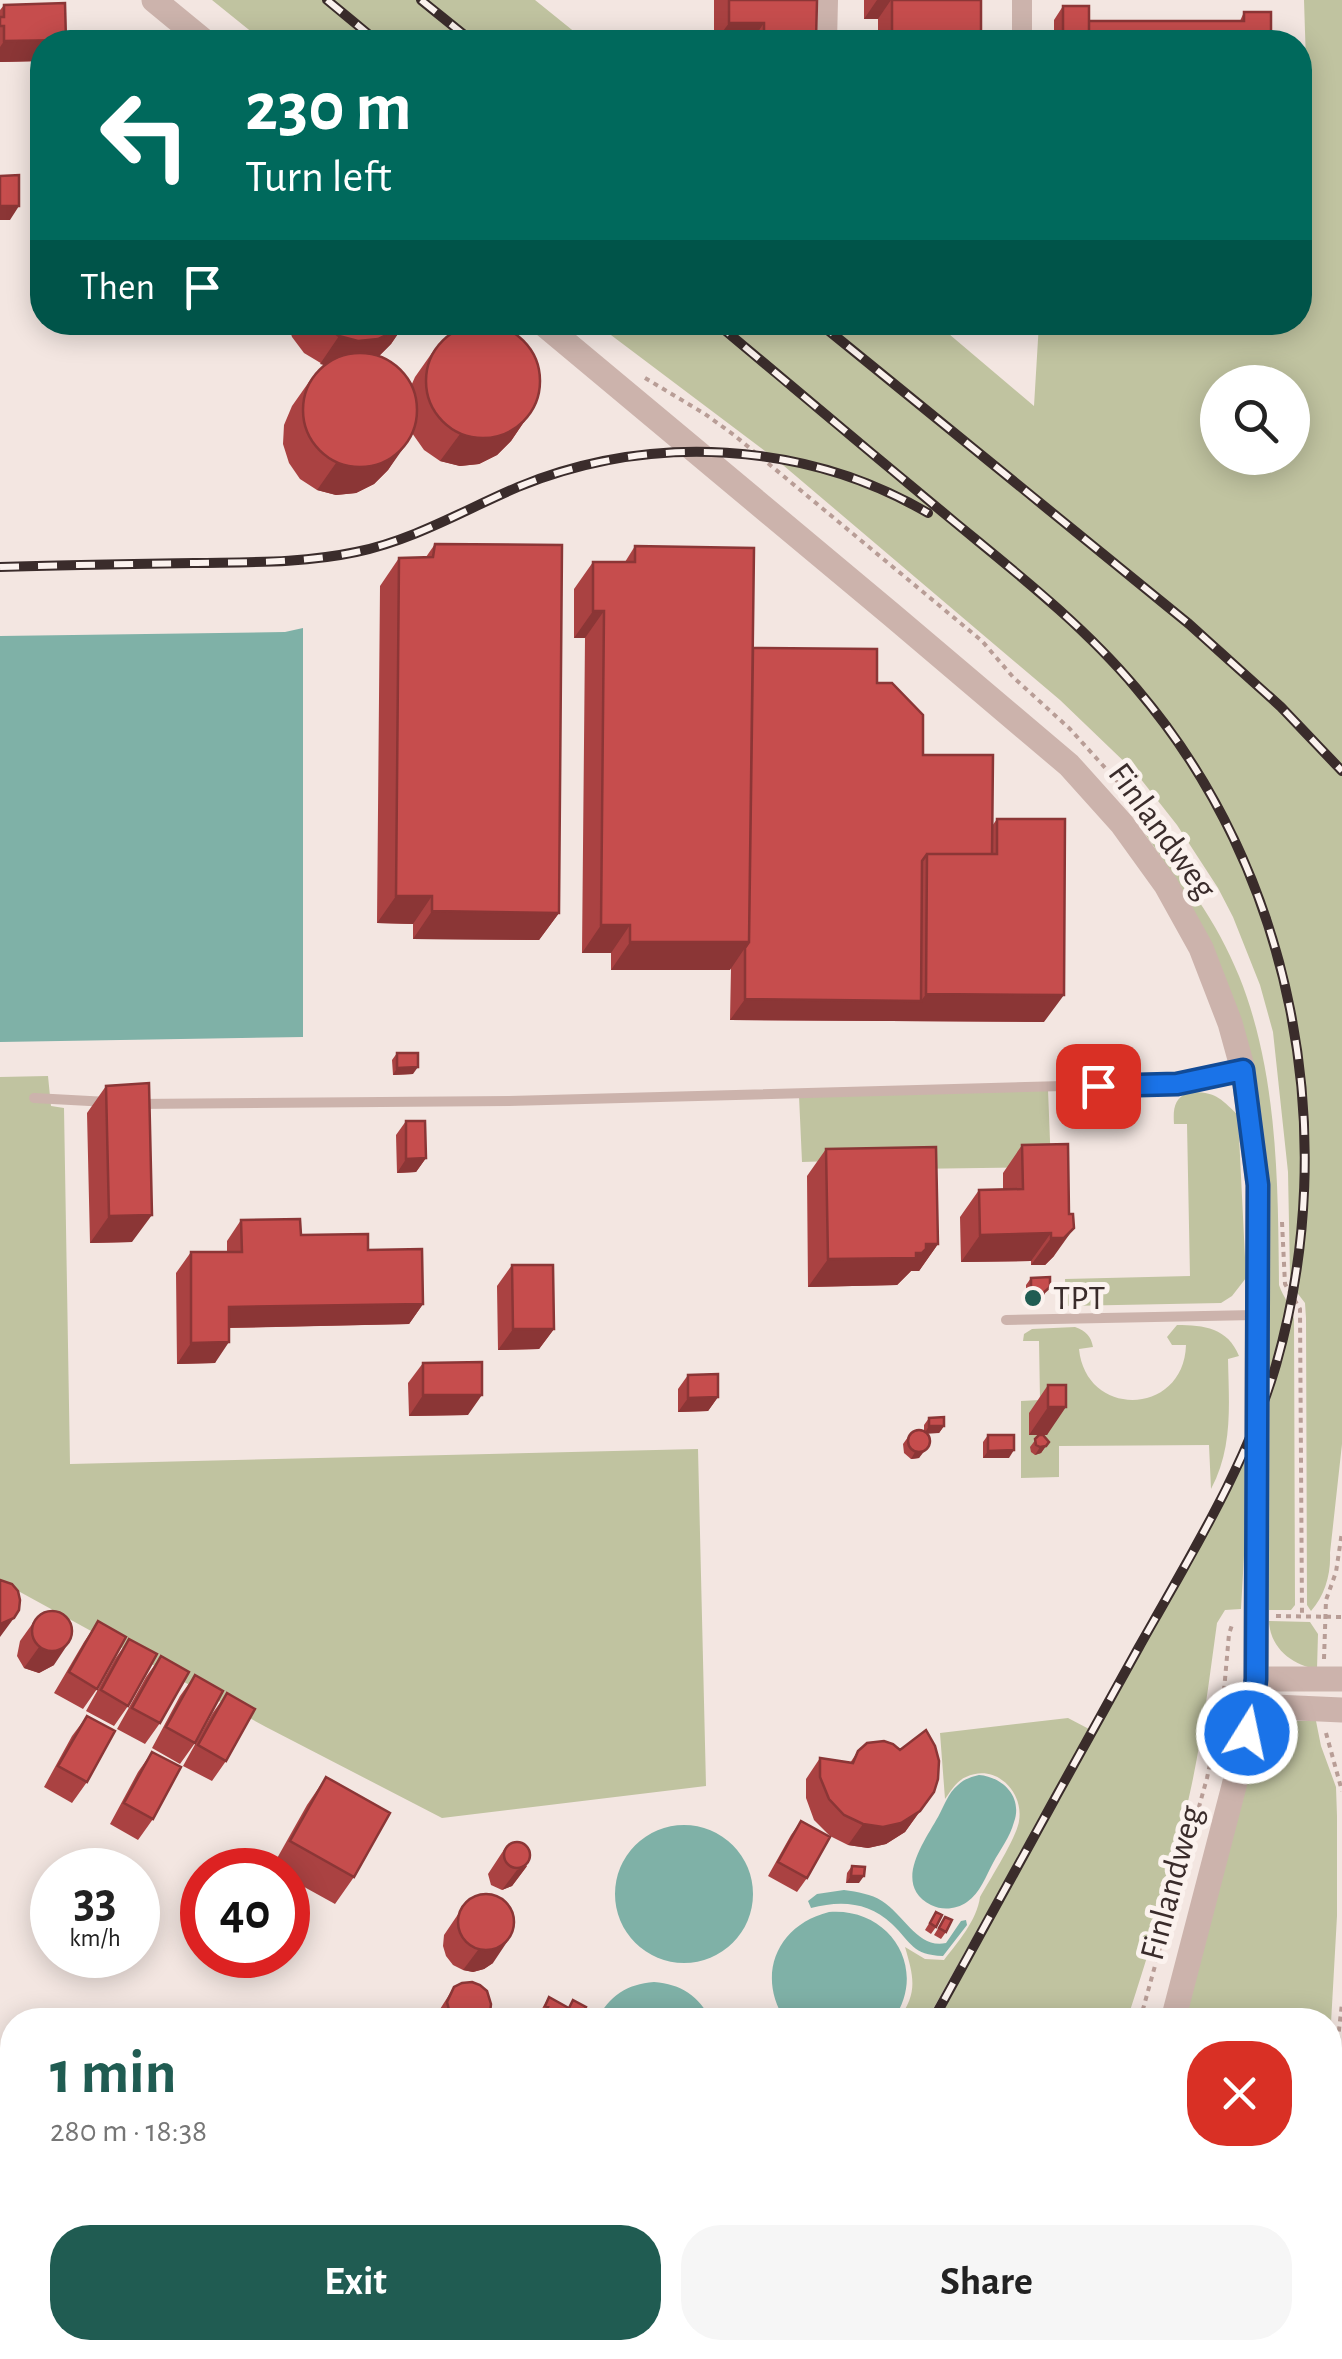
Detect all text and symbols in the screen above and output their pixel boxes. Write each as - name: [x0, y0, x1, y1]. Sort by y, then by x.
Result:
- icon: left: [80, 70, 210, 200]
- text: 230 m: [245, 73, 412, 143]
- text: Turn left: [245, 155, 392, 200]
- icon: arrive: [175, 260, 230, 315]
- text: Then: [80, 269, 155, 307]
- map controls: [1200, 365, 1310, 475]
- button: search: [1200, 365, 1310, 475]
- street label: Finlandweg: [1101, 757, 1223, 905]
- pin: [1056, 1044, 1141, 1129]
- icon: arrive: [1071, 1059, 1126, 1114]
- place label: TPT: [1053, 1281, 1105, 1316]
- marker: TPT: [1022, 1287, 1044, 1309]
- position arrow: [1195, 1681, 1299, 1785]
- street label: Finlandweg: [1135, 1802, 1209, 1964]
- speed limit sign: 40: [180, 1848, 310, 1978]
- text: 33: [73, 1876, 117, 1926]
- text: km/h: [69, 1926, 121, 1951]
- button: close: [1187, 2041, 1292, 2146]
- text: 1 min: [50, 2044, 176, 2104]
- text: 280 m · 18:38: [50, 2115, 207, 2147]
- button: Exit: [50, 2225, 661, 2340]
- button: Share: [681, 2225, 1292, 2340]

